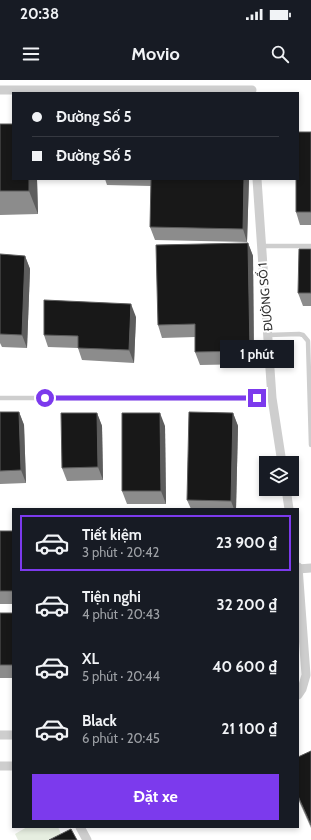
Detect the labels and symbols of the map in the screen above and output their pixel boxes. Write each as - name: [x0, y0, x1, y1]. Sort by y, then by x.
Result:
- street label: ĐƯỜNG SỐ 1: [254, 262, 275, 332]
- callout: 1 phút: [220, 340, 294, 368]
- route start: [36, 389, 54, 407]
- route end: [248, 389, 266, 407]

